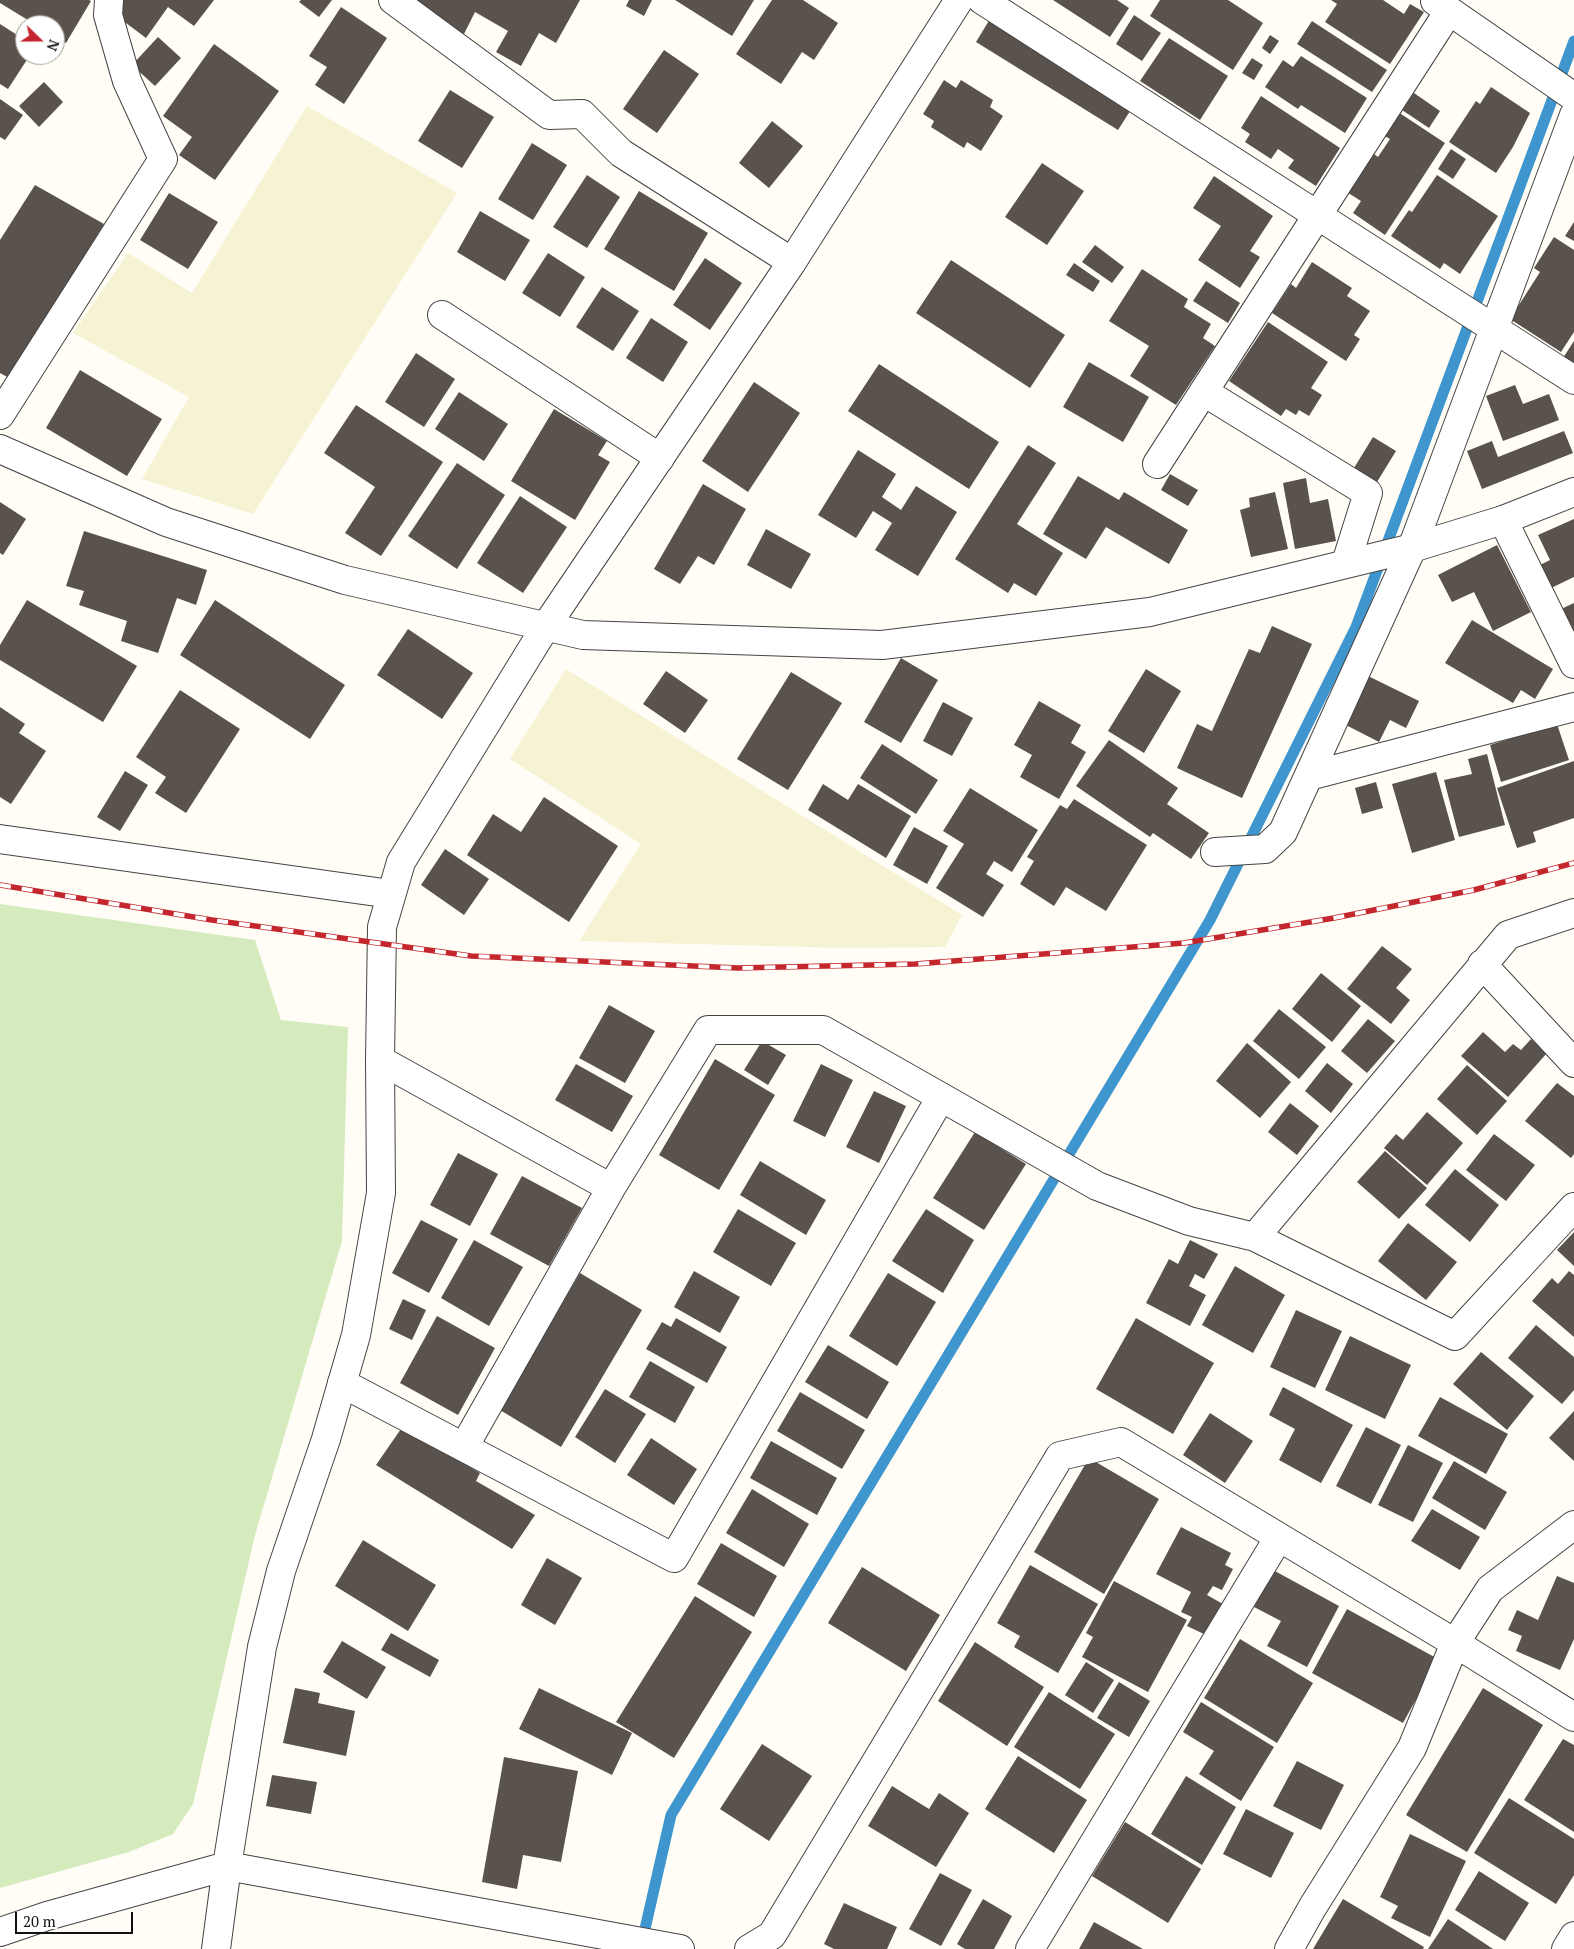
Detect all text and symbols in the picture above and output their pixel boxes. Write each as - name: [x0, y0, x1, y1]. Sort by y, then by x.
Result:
- north arrow: [15, 15, 65, 65]
- text: N: [43, 37, 64, 54]
- scale bar: [18, 1902, 135, 1934]
- text: 20 m: [23, 1911, 56, 1931]

